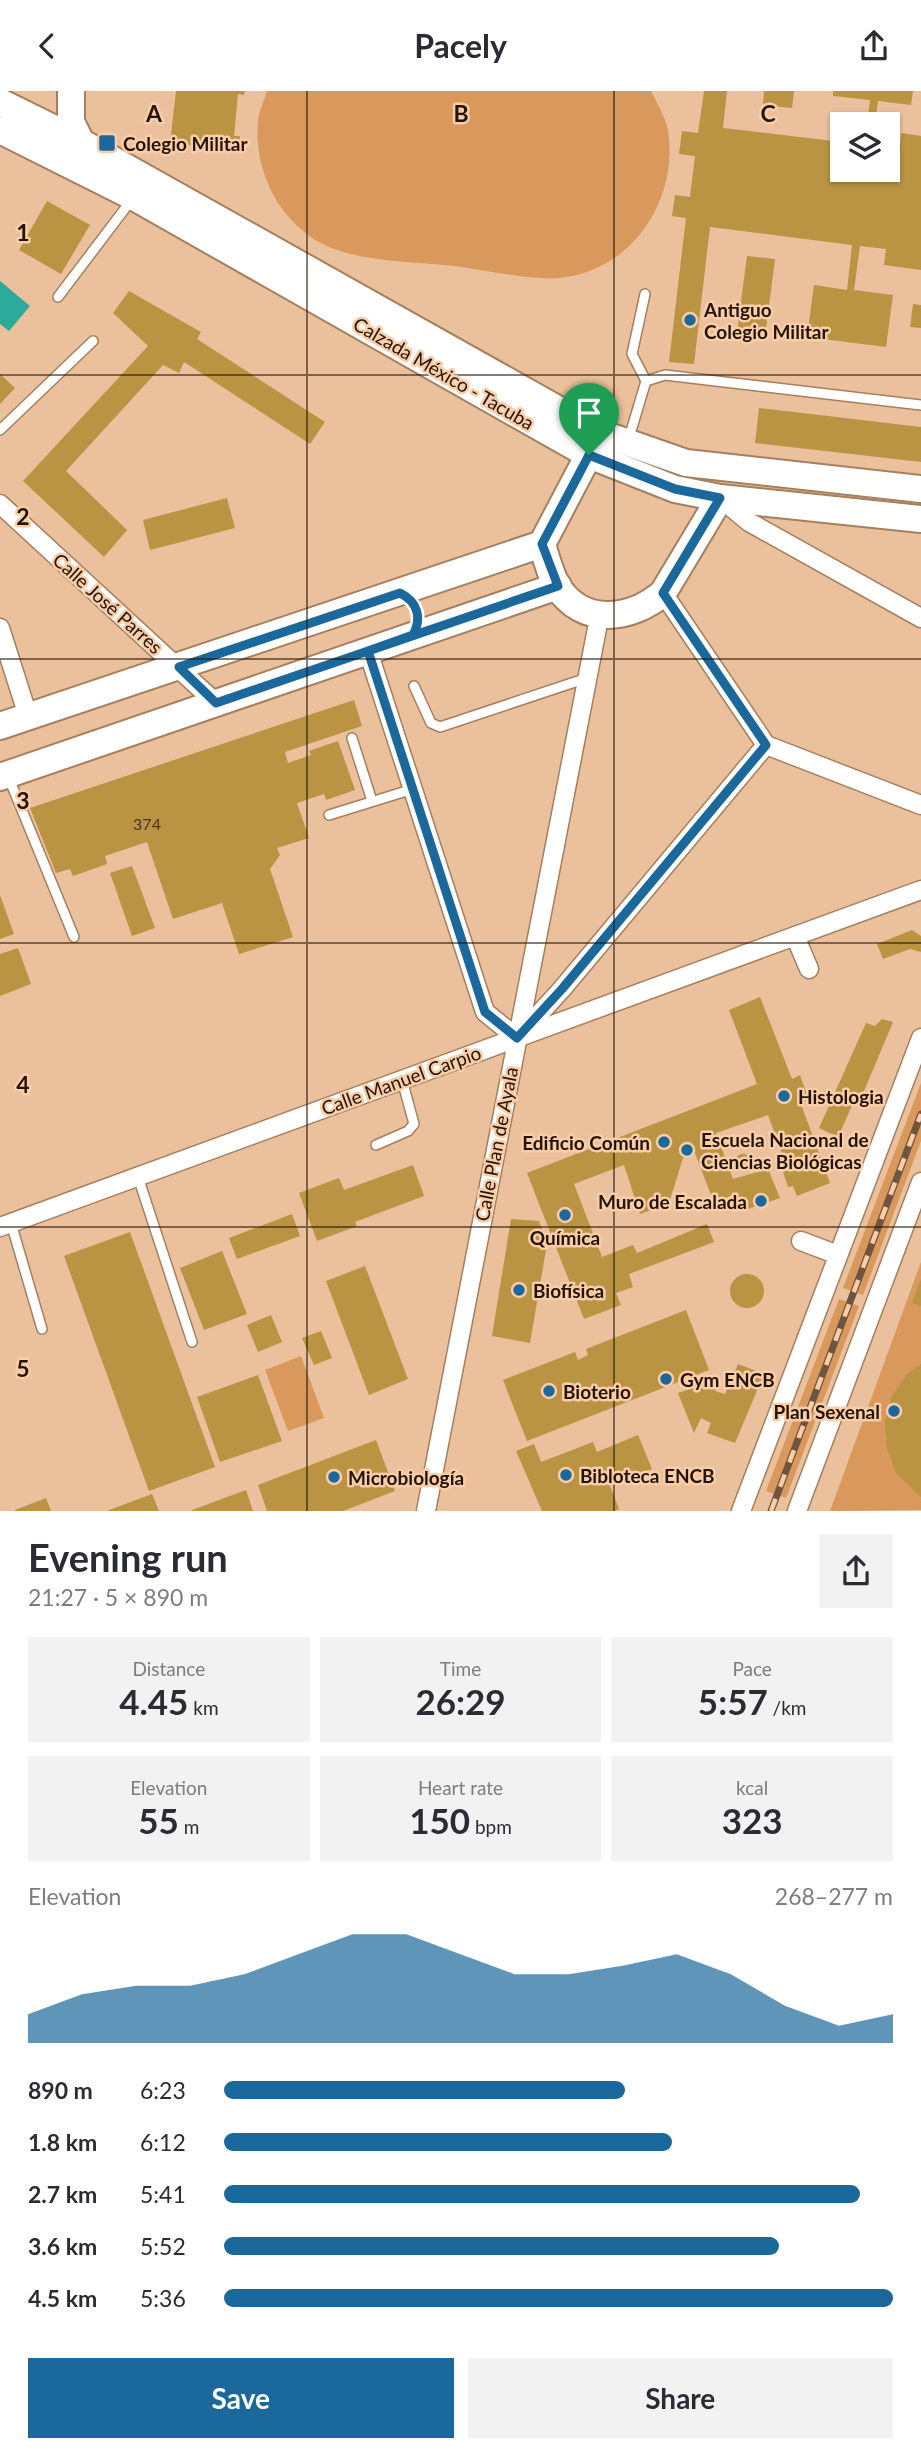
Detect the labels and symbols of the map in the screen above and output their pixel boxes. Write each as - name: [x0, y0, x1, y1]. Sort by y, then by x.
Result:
- text: A: [145, 99, 163, 127]
- text: B: [453, 99, 469, 127]
- text: C: [760, 99, 776, 127]
- place label: Colegio Militar: [123, 132, 248, 155]
- marker: Colegio Militar: [97, 133, 117, 153]
- text: 1: [16, 218, 30, 246]
- place label: Antiguo Colegio Militar: [703, 298, 829, 343]
- street label: Calzada México - Tacuba: [349, 312, 539, 434]
- marker: Antiguo Colegio Militar: [682, 312, 698, 328]
- pin: [559, 383, 619, 455]
- text: 2: [16, 502, 30, 530]
- street label: Calle José Parres: [49, 548, 167, 658]
- text: 3: [16, 786, 30, 814]
- house number: 374: [133, 814, 161, 833]
- street label: Calle Manuel Carpio: [318, 1040, 484, 1120]
- street label: Calle Plan de Ayala: [470, 1065, 522, 1223]
- text: 4: [16, 1070, 30, 1098]
- place label: Histologia: [798, 1085, 884, 1108]
- marker: Histologia: [776, 1088, 792, 1104]
- place label: Escuela Nacional de Ciencias Biológicas: [701, 1128, 869, 1173]
- place label: Edificio Común: [522, 1131, 650, 1154]
- marker: Edificio Común: [656, 1134, 672, 1150]
- marker: Escuela Nacional de Ciencias Biológicas: [679, 1142, 695, 1158]
- place label: Muro de Escalada: [598, 1190, 747, 1213]
- marker: Muro de Escalada: [753, 1193, 769, 1209]
- marker: Química: [557, 1207, 573, 1223]
- place label: Química: [530, 1226, 600, 1249]
- place label: Biofísica: [533, 1279, 604, 1302]
- marker: Biofísica: [511, 1282, 527, 1298]
- text: 5: [16, 1354, 30, 1382]
- place label: Gym ENCB: [680, 1368, 775, 1391]
- marker: Gym ENCB: [658, 1371, 674, 1387]
- place label: Bioterio: [563, 1380, 631, 1403]
- marker: Bioterio: [541, 1383, 557, 1399]
- place label: Plan Sexenal: [773, 1400, 880, 1423]
- marker: Plan Sexenal: [886, 1403, 902, 1419]
- place label: Bibloteca ENCB: [580, 1464, 715, 1487]
- place label: Microbiología: [348, 1466, 464, 1489]
- marker: Bibloteca ENCB: [558, 1467, 574, 1483]
- marker: Microbiología: [326, 1469, 342, 1485]

